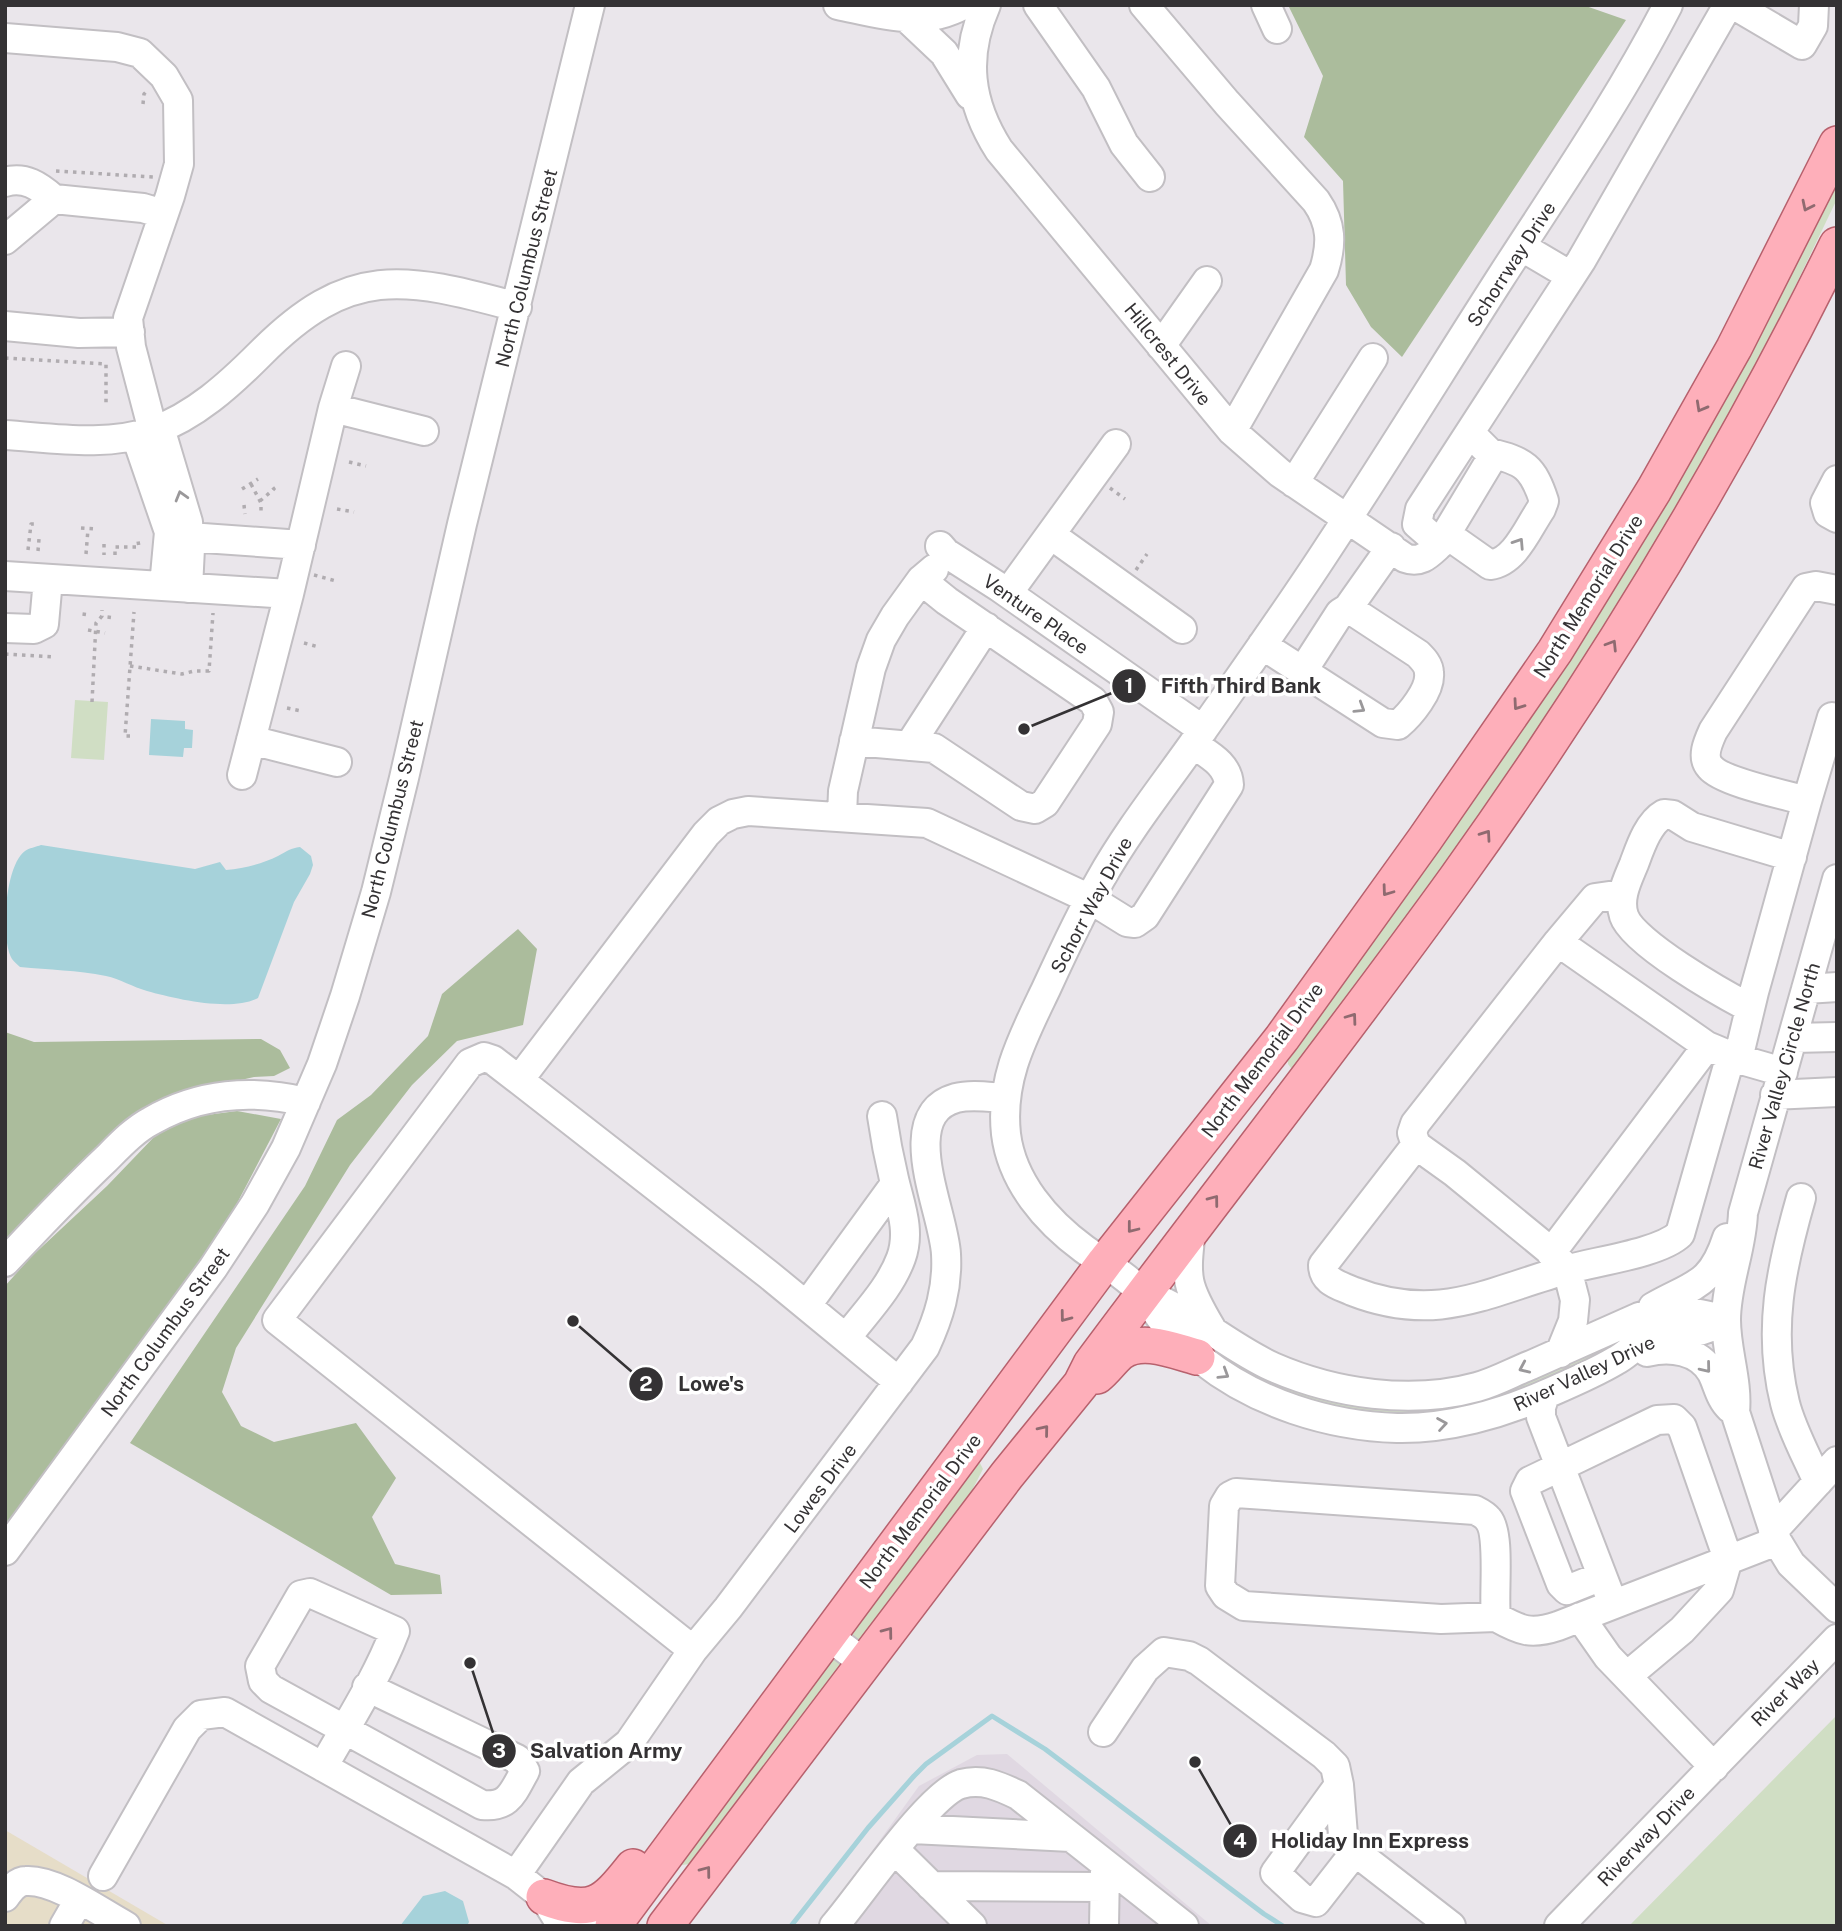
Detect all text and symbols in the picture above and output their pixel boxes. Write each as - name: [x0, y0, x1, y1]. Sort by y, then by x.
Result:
- street label: North Columbus Street: [491, 166, 561, 370]
- street label: Schorrway Drive: [1462, 197, 1560, 331]
- one-way arrow: [1802, 199, 1816, 211]
- street label: Hillcrest Drive: [1120, 298, 1216, 410]
- one-way arrow: [1696, 400, 1709, 412]
- one-way arrow: [174, 491, 189, 503]
- street label: North Memorial Drive: [1529, 510, 1647, 682]
- one-way arrow: [1510, 538, 1523, 551]
- street label: Venture Place: [979, 570, 1093, 658]
- one-way arrow: [1603, 640, 1616, 653]
- callout: Fifth Third Bank: [1112, 665, 1335, 707]
- text: 1: [1125, 673, 1134, 698]
- text: Fifth Third Bank: [1161, 673, 1321, 698]
- one-way arrow: [1514, 697, 1526, 710]
- one-way arrow: [1352, 699, 1365, 712]
- street label: North Columbus Street: [357, 717, 427, 921]
- one-way arrow: [1478, 830, 1490, 843]
- street label: Schorr Way Drive: [1046, 833, 1136, 977]
- one-way arrow: [1383, 883, 1395, 896]
- street label: River Valley Circle North: [1744, 960, 1824, 1172]
- street label: North Memorial Drive: [1197, 978, 1327, 1142]
- one-way arrow: [1344, 1014, 1356, 1026]
- one-way arrow: [1206, 1195, 1219, 1207]
- one-way arrow: [1128, 1220, 1140, 1233]
- street label: North Columbus Street: [96, 1243, 234, 1421]
- one-way arrow: [1060, 1309, 1073, 1322]
- street label: River Valley Drive: [1510, 1331, 1658, 1415]
- one-way arrow: [1519, 1360, 1531, 1374]
- one-way arrow: [1698, 1360, 1711, 1373]
- callout: Lowe's: [629, 1363, 758, 1405]
- one-way arrow: [1217, 1366, 1230, 1379]
- text: 2: [639, 1371, 653, 1396]
- text: Lowe's: [678, 1371, 744, 1396]
- one-way arrow: [1436, 1417, 1447, 1432]
- one-way arrow: [1036, 1425, 1049, 1437]
- street label: North Memorial Drive: [855, 1429, 985, 1593]
- street label: Lowes Drive: [779, 1439, 861, 1537]
- one-way arrow: [879, 1627, 892, 1639]
- street label: River Way: [1747, 1654, 1823, 1730]
- callout: Salvation Army: [481, 1730, 697, 1772]
- text: 3: [492, 1738, 506, 1763]
- text: Salvation Army: [530, 1738, 682, 1763]
- street label: Riverway Drive: [1593, 1782, 1699, 1890]
- callout: Holiday Inn Express: [1222, 1820, 1484, 1862]
- text: 4: [1233, 1828, 1247, 1853]
- text: Holiday Inn Express: [1271, 1828, 1469, 1853]
- one-way arrow: [697, 1867, 710, 1879]

